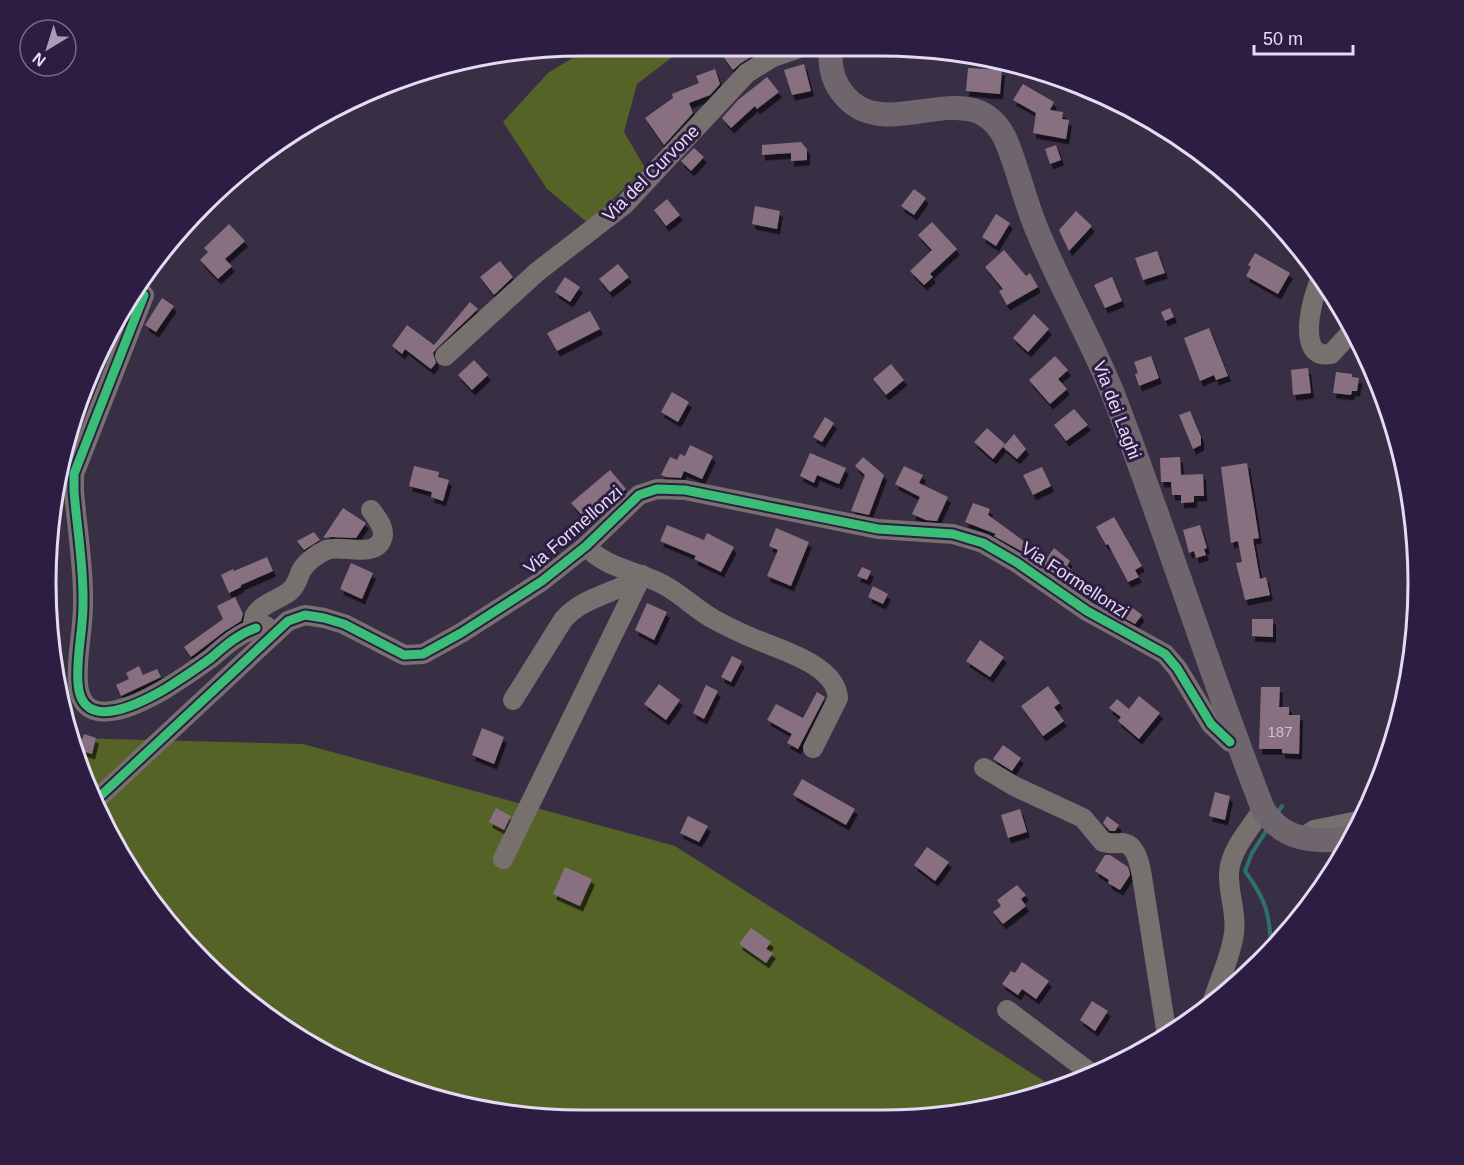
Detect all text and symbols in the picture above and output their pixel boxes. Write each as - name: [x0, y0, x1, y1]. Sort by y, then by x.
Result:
- north arrow: [18, 18, 78, 78]
- scale bar: [1254, 18, 1353, 56]
- text: 50 m: [1263, 29, 1303, 49]
- text: N: [29, 49, 49, 70]
- street label: Via del Curvone: [599, 121, 703, 225]
- street label: Via dei Laghi: [1089, 358, 1145, 462]
- street label: Via Formellonzi: [520, 482, 626, 578]
- street label: Via Formellonzi: [1018, 538, 1132, 622]
- house number: 187: [1267, 723, 1293, 740]

